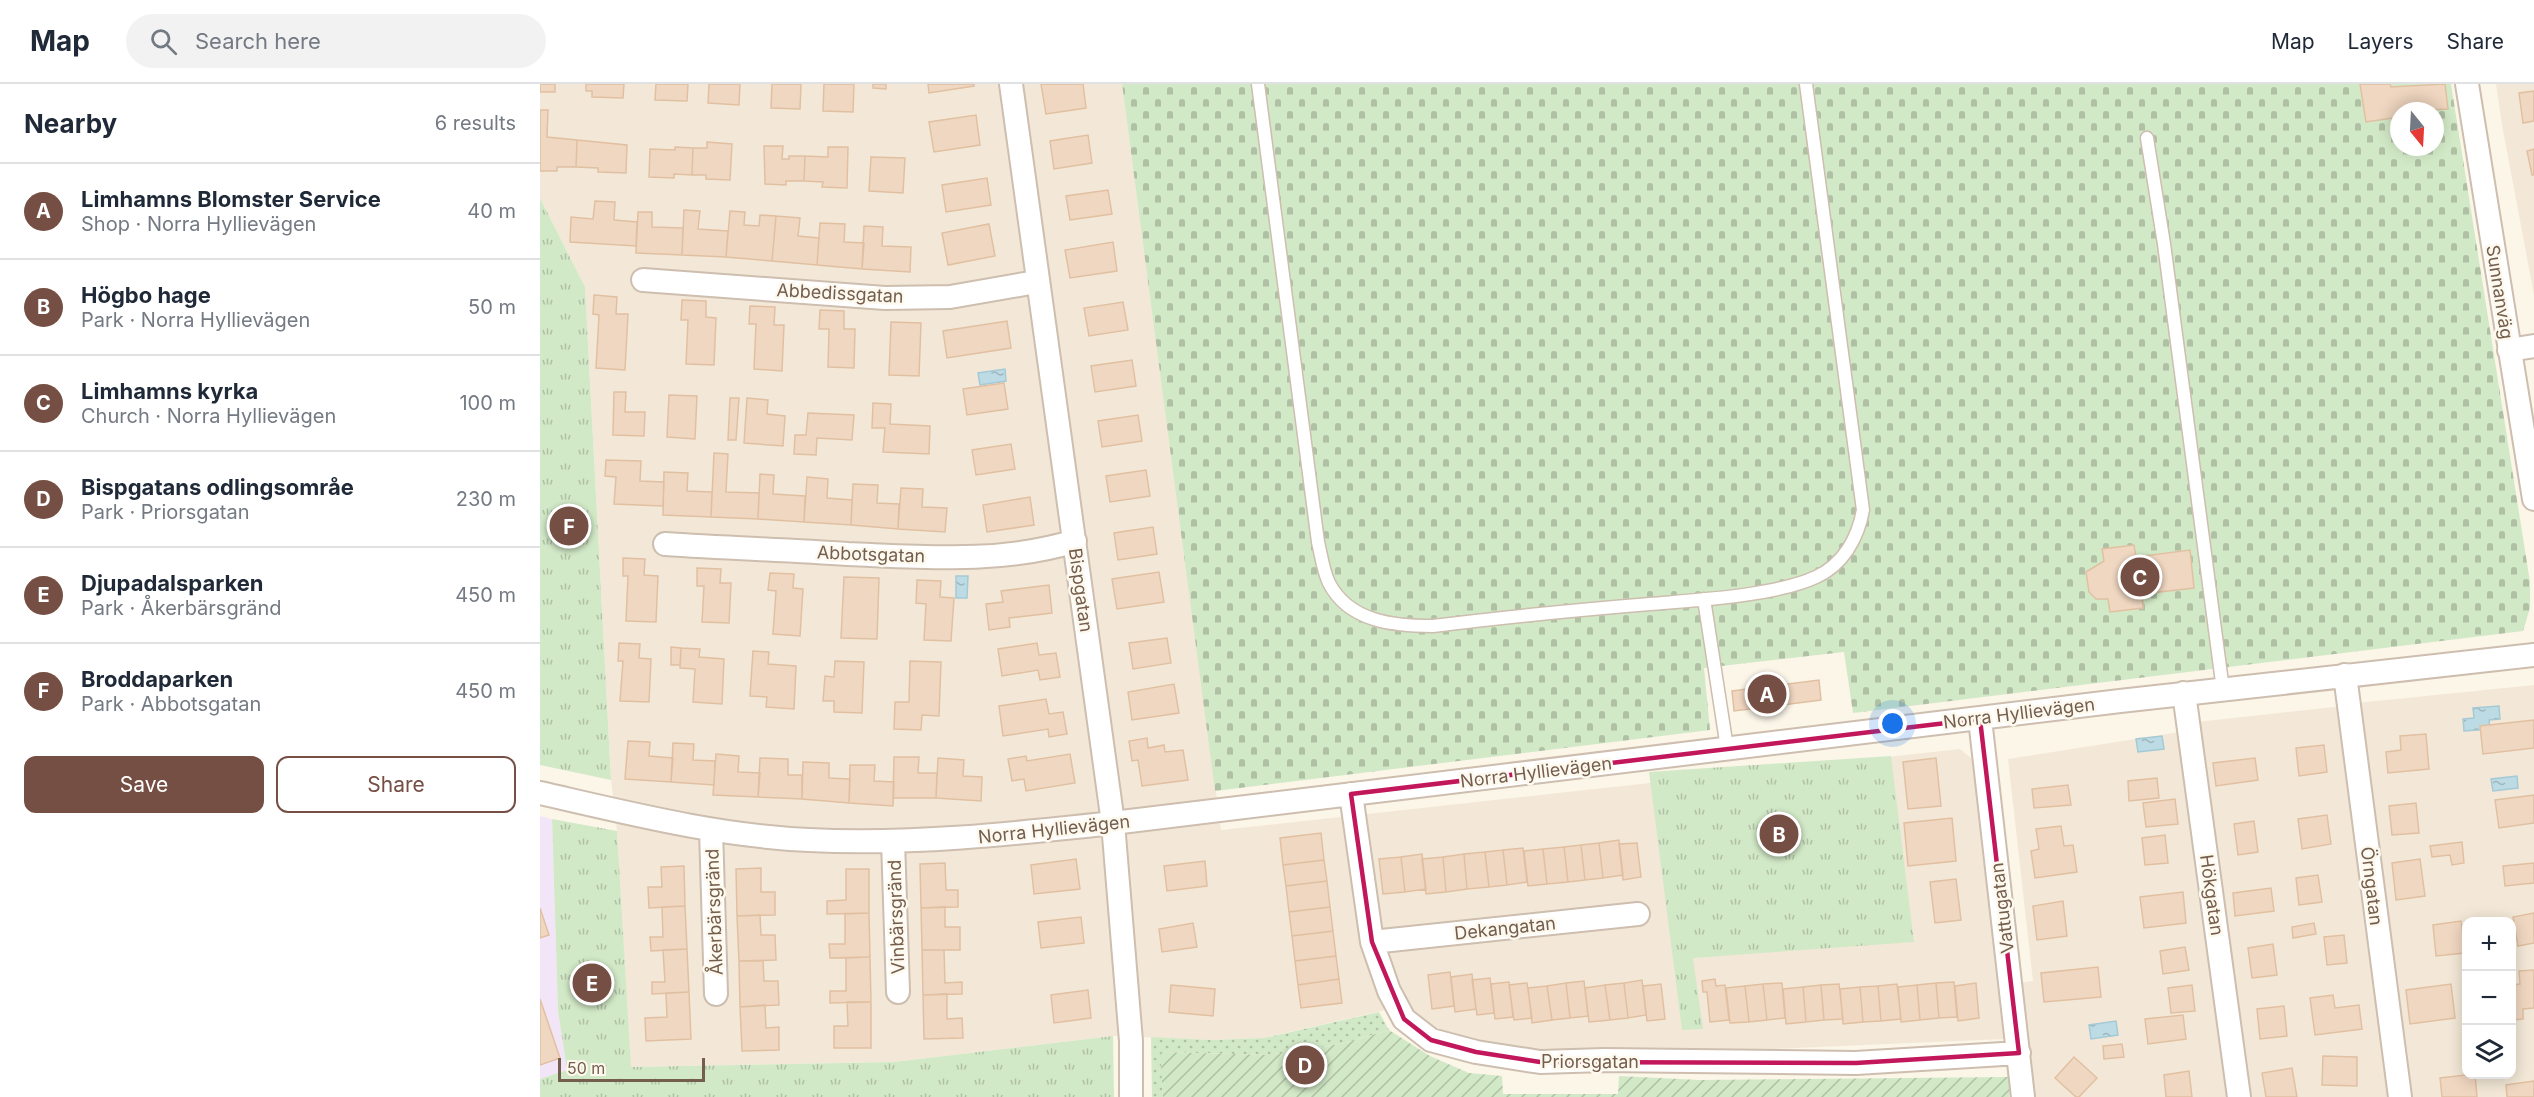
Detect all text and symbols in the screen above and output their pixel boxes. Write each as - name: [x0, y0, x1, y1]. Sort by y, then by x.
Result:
- search box: [126, 14, 546, 68]
- text: Map: [30, 24, 90, 58]
- icon: search: [147, 25, 180, 58]
- text: Search here: [195, 28, 321, 54]
- text: Map: [2271, 29, 2315, 54]
- text: Layers: [2348, 29, 2414, 54]
- text: Share: [2447, 29, 2504, 54]
- north arrow: [2390, 102, 2444, 156]
- text: Nearby: [24, 108, 117, 139]
- text: 6 results: [435, 111, 516, 135]
- text: Limhamns Blomster Service: [81, 186, 381, 212]
- text: A: [36, 199, 51, 223]
- text: 40 m: [467, 199, 516, 223]
- text: Shop · Norra Hyllievägen: [81, 212, 316, 236]
- street label: Sunnanväg: [2482, 243, 2518, 341]
- street label: Abbedissgatan: [776, 279, 904, 307]
- text: Högbo hage: [81, 282, 211, 308]
- text: B: [37, 295, 50, 319]
- text: 50 m: [468, 295, 516, 319]
- text: Park · Norra Hyllievägen: [81, 308, 310, 332]
- text: Limhamns kyrka: [81, 378, 258, 404]
- text: C: [36, 391, 51, 415]
- text: 100 m: [459, 391, 516, 415]
- text: Church · Norra Hyllievägen: [81, 404, 336, 428]
- text: Bispgatans odlingsområe: [81, 474, 354, 500]
- text: D: [36, 487, 51, 511]
- text: 230 m: [456, 487, 516, 511]
- text: Park · Priorsgatan: [81, 500, 250, 524]
- pin: F: [549, 504, 588, 548]
- street label: Abbotsgatan: [816, 542, 926, 566]
- street label: Bispgatan: [1065, 547, 1097, 633]
- pin: C: [2120, 554, 2160, 600]
- text: Djupadalsparken: [81, 570, 264, 596]
- text: E: [37, 583, 50, 607]
- text: 450 m: [455, 583, 516, 607]
- text: Park · Åkerbärsgränd: [81, 596, 282, 620]
- text: Broddaparken: [81, 666, 233, 692]
- pin: A: [1748, 672, 1786, 716]
- text: F: [38, 679, 49, 703]
- text: 450 m: [455, 679, 516, 703]
- text: Park · Abbotsgatan: [81, 692, 261, 716]
- street label: Norra Hyllievägen: [1942, 693, 2096, 733]
- your location: [1878, 709, 1907, 738]
- street label: Norra Hyllievägen: [1459, 752, 1613, 792]
- button: Save: [24, 756, 264, 813]
- button: Share: [276, 756, 516, 813]
- street label: Norra Hyllievägen: [977, 811, 1131, 847]
- pin: B: [1760, 812, 1798, 856]
- street label: Örngatan: [2357, 845, 2388, 927]
- street label: Åkerbärsgränd: [699, 848, 727, 976]
- street label: Hökgatan: [2196, 853, 2228, 937]
- street label: Vinbärsgränd: [884, 859, 908, 975]
- street label: Vattugatan: [1986, 861, 2018, 955]
- street label: Dekangatan: [1453, 912, 1557, 944]
- map controls: [2462, 917, 2516, 1079]
- button: +: [2462, 917, 2516, 971]
- pin: E: [572, 960, 612, 1006]
- button: −: [2462, 971, 2516, 1025]
- button: layers: [2462, 1025, 2516, 1079]
- pin: D: [1286, 1042, 1324, 1088]
- street label: Priorsgatan: [1541, 1051, 1639, 1072]
- scale bar: [558, 1055, 705, 1082]
- text: 50 m: [567, 1058, 605, 1078]

